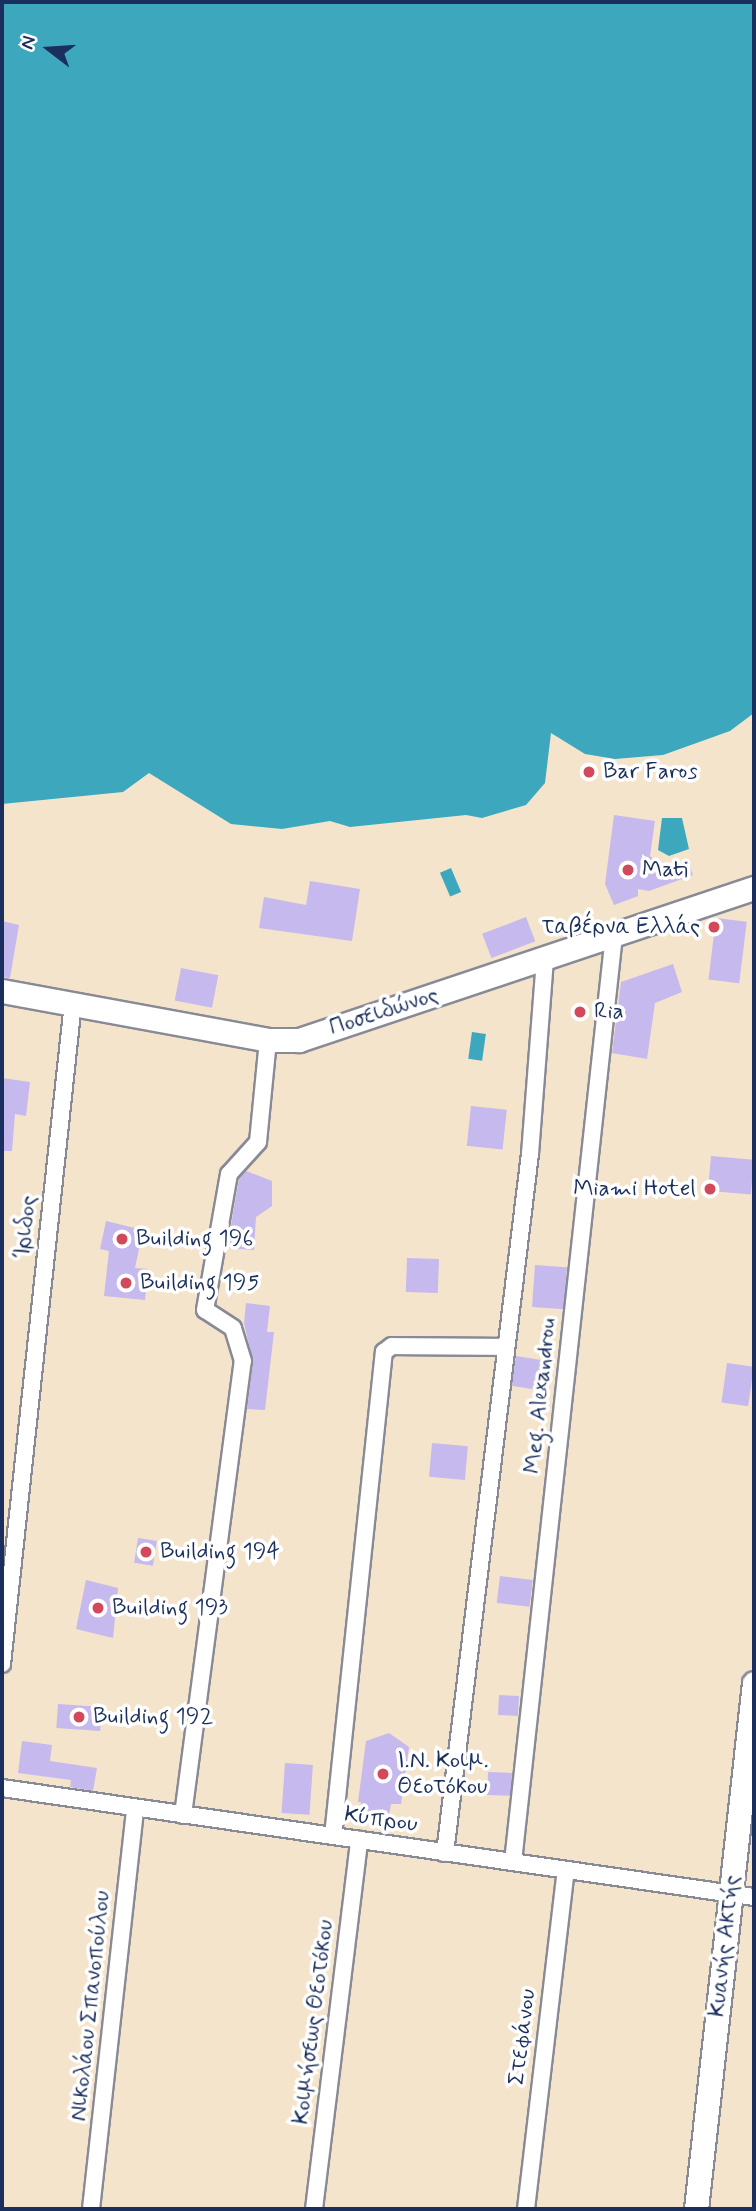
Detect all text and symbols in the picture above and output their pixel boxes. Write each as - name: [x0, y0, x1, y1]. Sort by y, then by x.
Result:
- north arrow: [14, 14, 84, 84]
- text: N: [15, 33, 42, 52]
- place label: Bar Faros: [603, 758, 697, 786]
- marker: Bar Faros: [581, 764, 597, 780]
- place label: Mati: [642, 856, 688, 884]
- marker: Mati: [620, 862, 636, 878]
- place label: ταβέρνα Ελλάς: [542, 913, 700, 941]
- marker: ταβέρνα Ελλάς: [706, 919, 722, 935]
- street label: Ποσειδώνος: [326, 981, 442, 1043]
- place label: Ria: [594, 998, 624, 1026]
- marker: Ria: [572, 1004, 588, 1020]
- place label: Miami Hotel: [579, 1175, 696, 1203]
- marker: Miami Hotel: [702, 1181, 718, 1197]
- street label: Ίριδος: [9, 1194, 43, 1260]
- place label: Building 196: [136, 1225, 253, 1253]
- marker: Building 196: [114, 1231, 130, 1247]
- place label: Building 195: [140, 1269, 259, 1297]
- marker: Building 195: [118, 1275, 134, 1291]
- street label: Meg. Alexandrou: [519, 1317, 563, 1475]
- place label: Building 194: [160, 1538, 280, 1566]
- marker: Building 194: [138, 1544, 154, 1560]
- place label: Building 193: [112, 1594, 228, 1622]
- marker: Building 193: [90, 1600, 106, 1616]
- place label: Building 192: [93, 1703, 213, 1731]
- marker: Building 192: [71, 1709, 87, 1725]
- place label: Ι.Ν. Κοιμ. Θεοτόκου: [397, 1747, 488, 1801]
- marker: Ι.Ν. Κοιμ. Θεοτόκου: [375, 1766, 391, 1782]
- street label: Κύπρου: [343, 1801, 419, 1839]
- street label: Κυανής Ακτής: [704, 1874, 746, 2018]
- street label: Νικολάου Σπανοπούλου: [65, 1889, 117, 2123]
- street label: Κοιμήσεως Θεοτόκου: [288, 1918, 340, 2126]
- street label: Στεφάνου: [503, 1987, 543, 2087]

